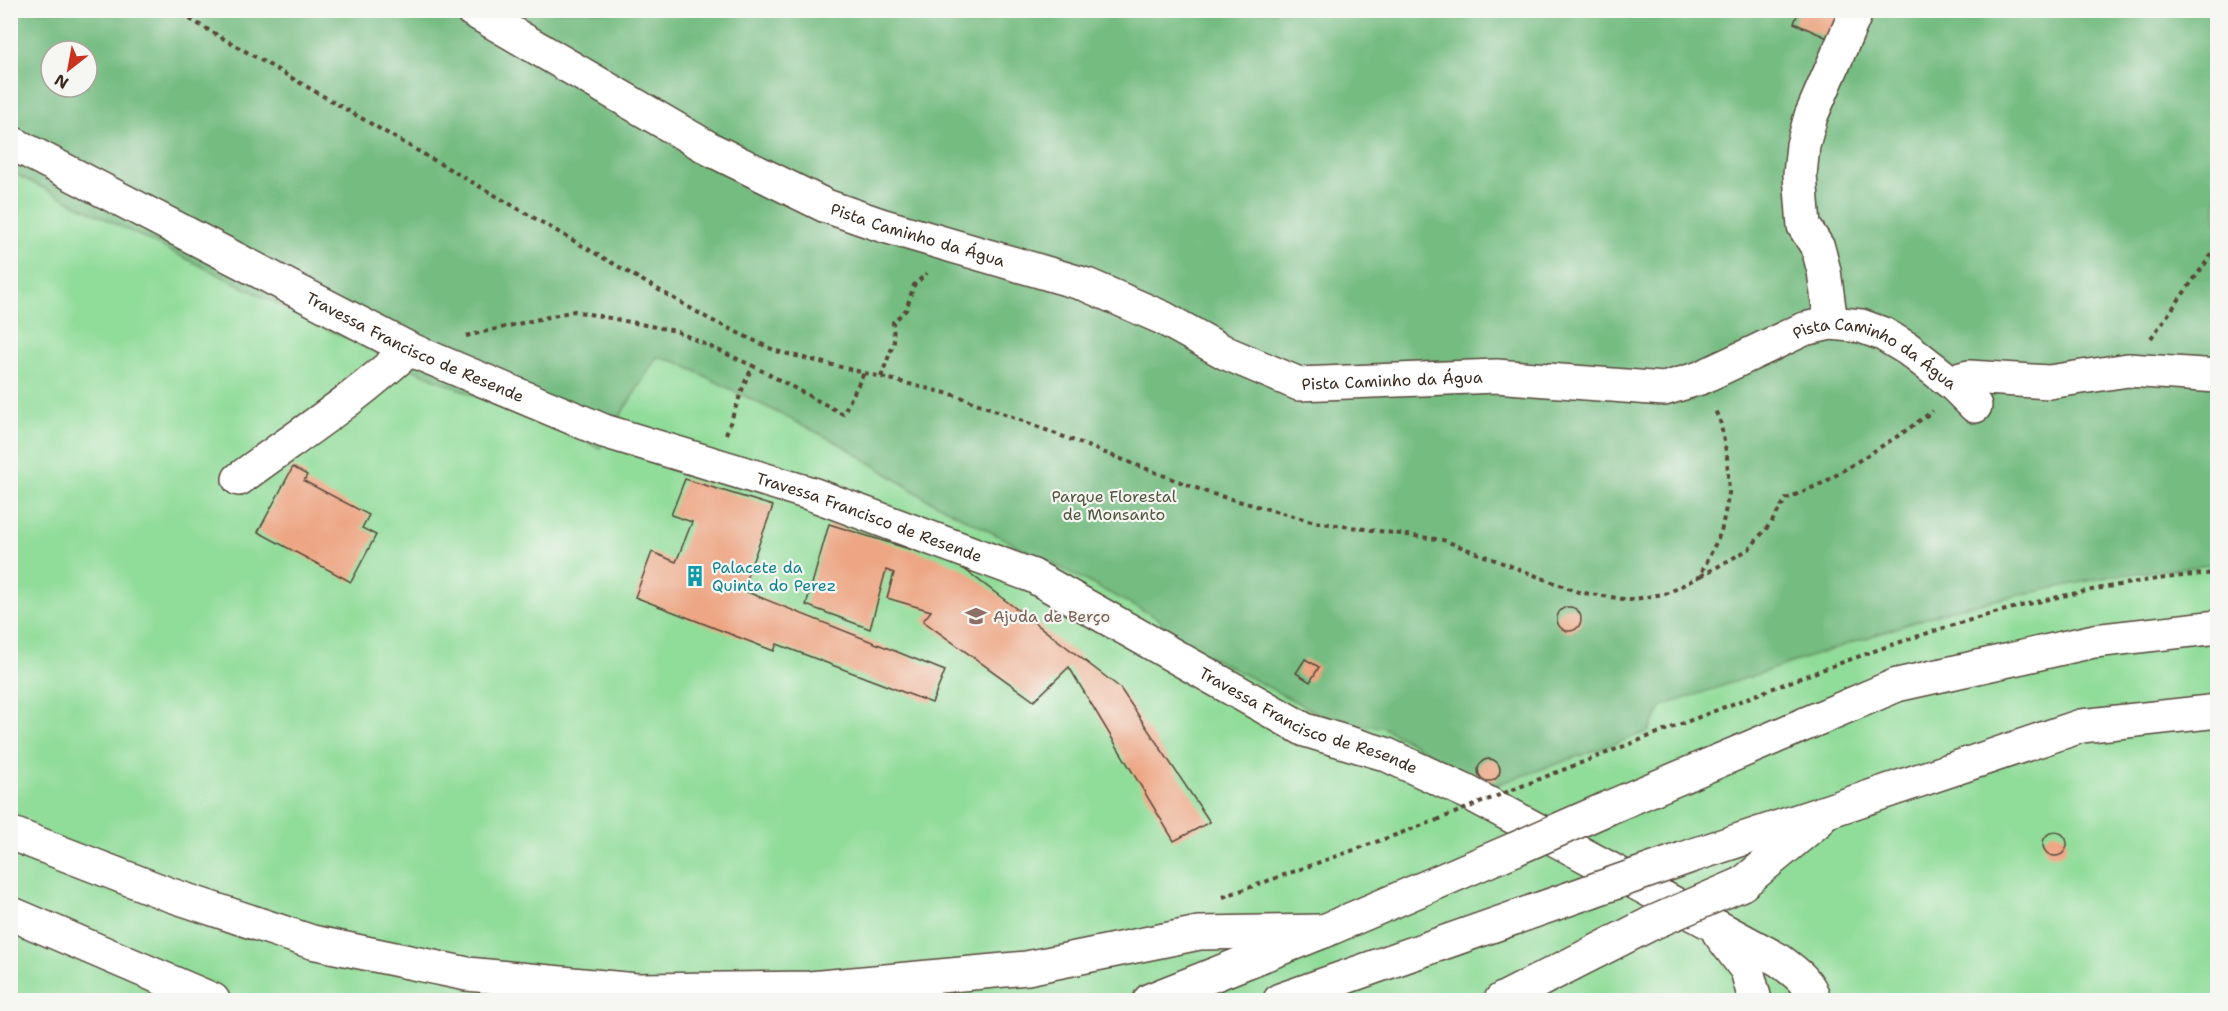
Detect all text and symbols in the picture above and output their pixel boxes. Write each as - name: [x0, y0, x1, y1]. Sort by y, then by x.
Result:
- north arrow: [39, 39, 99, 99]
- text: N: [51, 69, 72, 94]
- street label: Pista Caminho da Água: [828, 198, 1007, 271]
- street label: Travessa Francisco de Resende: [302, 287, 527, 407]
- street label: Pista Caminho da Água: [1789, 312, 1961, 394]
- street label: Pista Caminho da Água: [1301, 366, 1483, 394]
- street label: Travessa Francisco de Resende: [754, 467, 985, 567]
- park label: Parque Florestal de Monsanto: [1052, 486, 1177, 525]
- place label: Palacete da Quinta do Perez: [712, 557, 836, 596]
- building icon: Palacete da Quinta do Perez: [683, 564, 707, 588]
- school or university icon: Ajuda de Berço: [964, 604, 988, 628]
- place label: Ajuda de Berço: [993, 606, 1110, 627]
- street label: Travessa Francisco de Resende: [1195, 662, 1421, 778]

